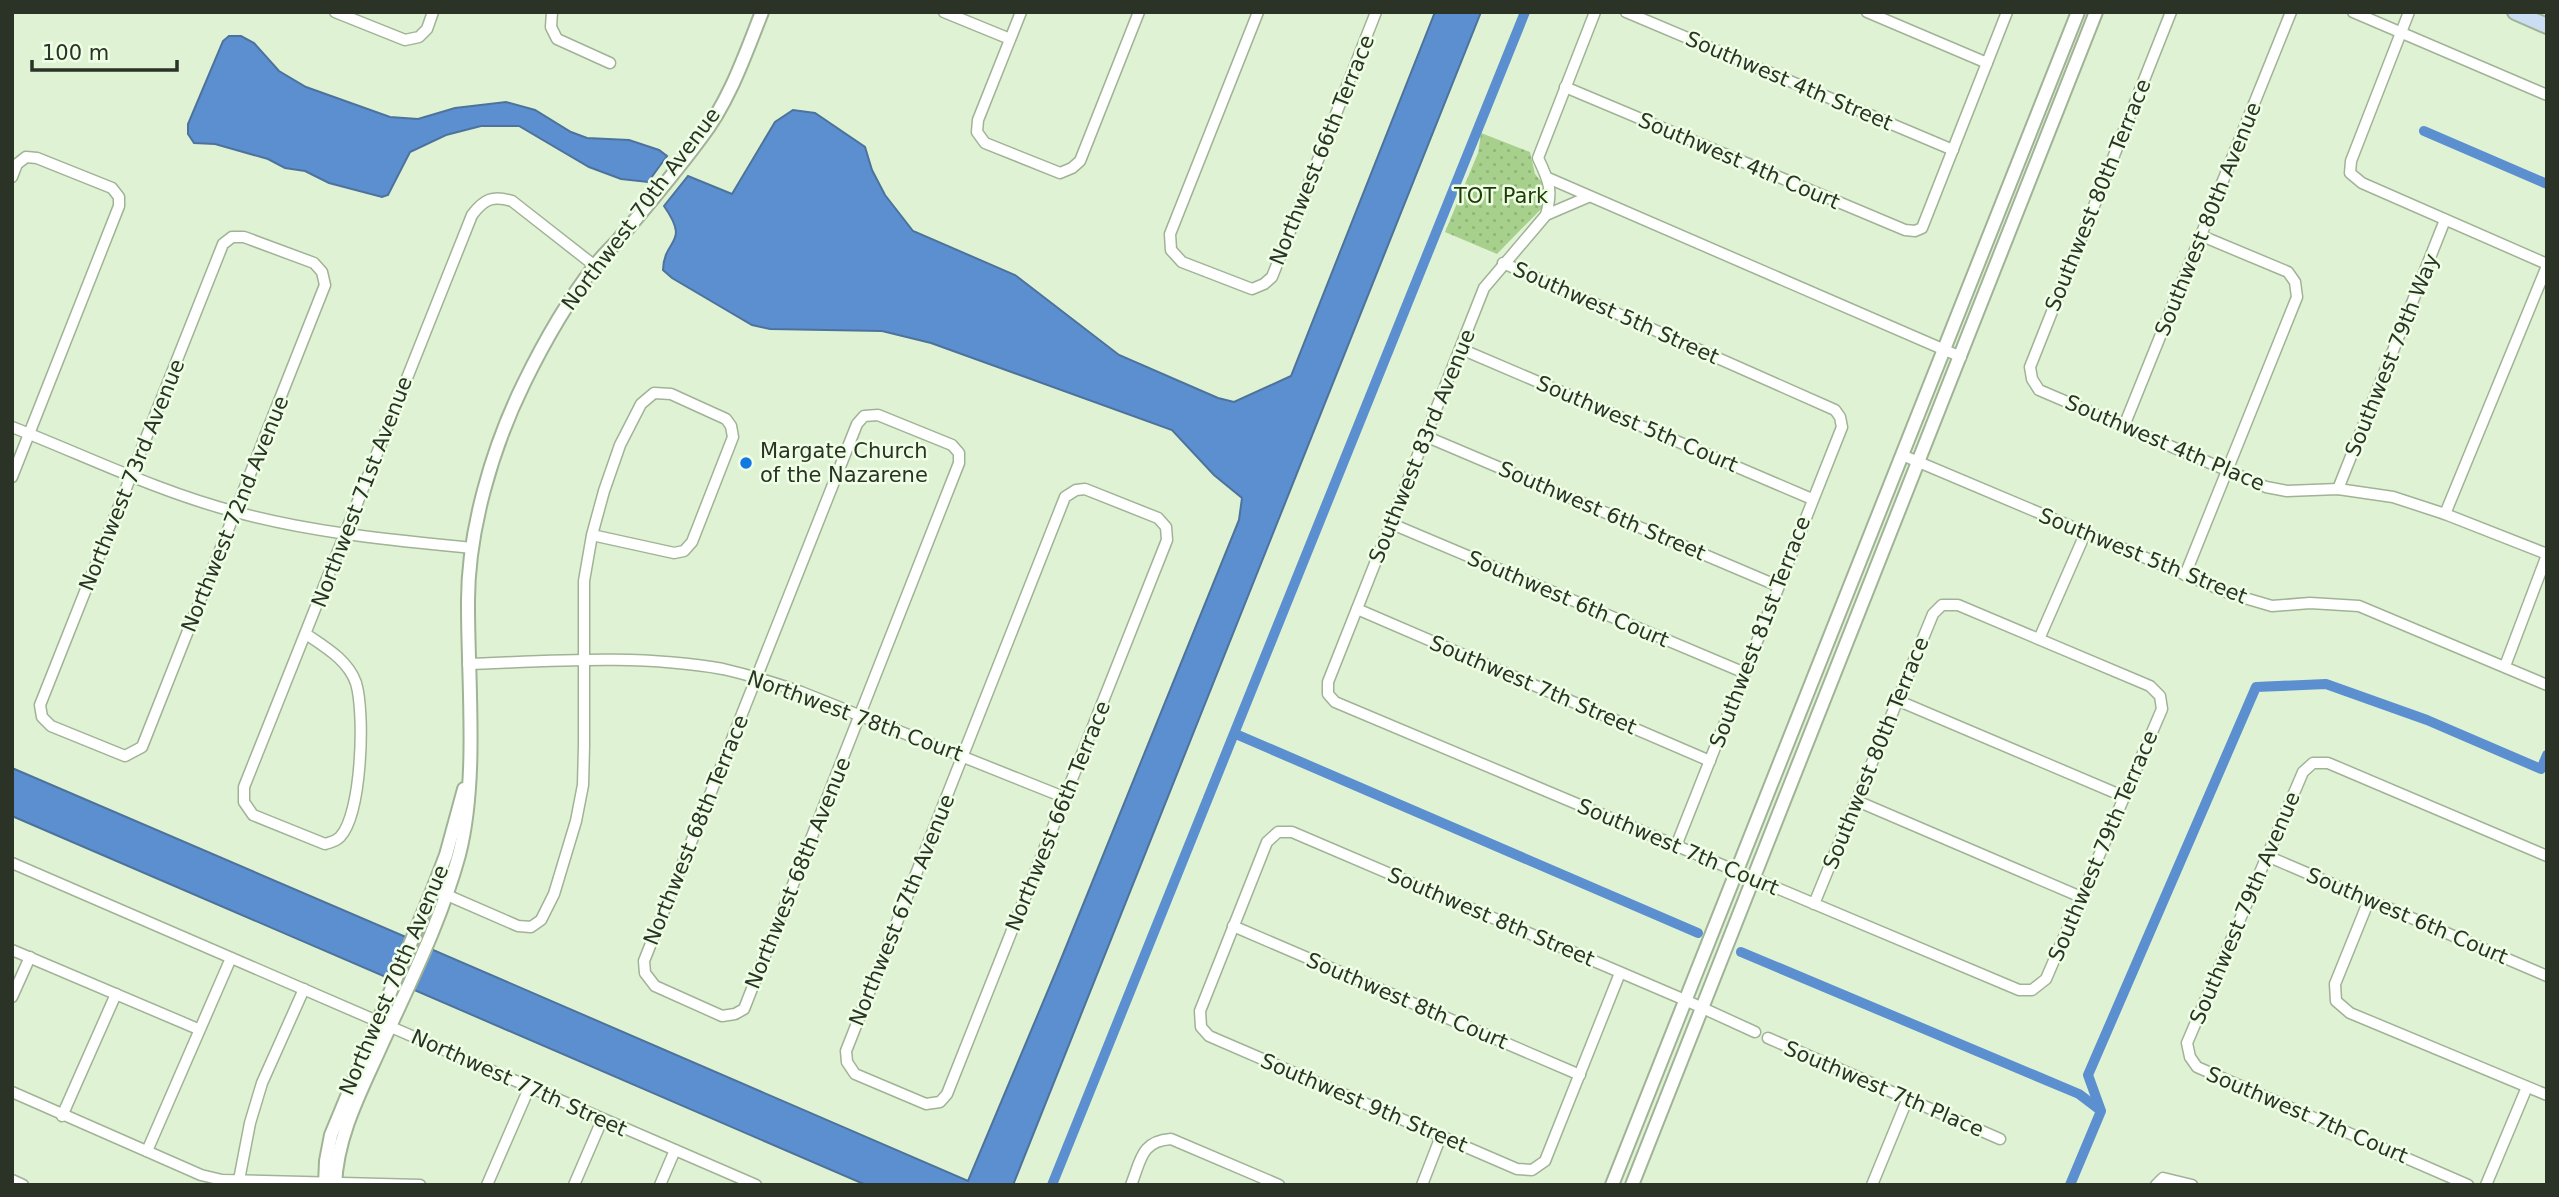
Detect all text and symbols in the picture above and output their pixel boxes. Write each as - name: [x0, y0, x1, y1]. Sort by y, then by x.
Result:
- street label: Southwest 4th Street: [1682, 27, 1896, 135]
- scale bar: [32, 28, 177, 72]
- street label: Northwest 66th Terrace: [1265, 31, 1379, 269]
- text: 100 m: [42, 41, 109, 65]
- street label: Southwest 80th Terrace: [2040, 75, 2156, 315]
- street label: Southwest 80th Avenue: [2150, 99, 2266, 339]
- street label: Northwest 70th Avenue: [557, 103, 725, 315]
- street label: Southwest 4th Court: [1635, 108, 1843, 214]
- park label: TOT Park: [1453, 184, 1549, 208]
- street label: Southwest 79th Way: [2340, 250, 2444, 460]
- street label: Southwest 5th Street: [1510, 257, 1722, 369]
- street label: Southwest 83rd Avenue: [1364, 326, 1480, 566]
- street label: Northwest 73rd Avenue: [74, 356, 190, 594]
- street label: Southwest 5th Court: [1533, 371, 1741, 477]
- street label: Northwest 71st Avenue: [307, 373, 417, 611]
- street label: Southwest 4th Place: [2062, 390, 2268, 496]
- street label: Northwest 72nd Avenue: [177, 392, 293, 636]
- place label: Margate Church of the Nazarene: [760, 439, 928, 487]
- marker: Margate Church of the Nazarene: [738, 455, 754, 471]
- street label: Southwest 6th Street: [1495, 457, 1709, 565]
- street label: Southwest 5th Street: [2035, 503, 2251, 609]
- street label: Southwest 81st Terrace: [1705, 513, 1815, 751]
- street label: Southwest 6th Court: [1464, 546, 1672, 652]
- street label: Southwest 7th Street: [1426, 631, 1640, 739]
- street label: Southwest 80th Terrace: [1818, 633, 1934, 873]
- street label: Northwest 78th Court: [744, 666, 966, 766]
- street label: Northwest 66th Terrace: [1001, 697, 1115, 935]
- street label: Northwest 68th Terrace: [639, 711, 753, 949]
- street label: Southwest 79th Terrace: [2043, 727, 2163, 965]
- street label: Northwest 68th Avenue: [740, 754, 856, 992]
- street label: Southwest 79th Avenue: [2185, 788, 2305, 1028]
- street label: Northwest 67th Avenue: [844, 791, 960, 1029]
- street label: Southwest 7th Court: [1574, 794, 1782, 900]
- street label: Northwest 70th Avenue: [335, 861, 453, 1099]
- street label: Southwest 8th Street: [1384, 863, 1598, 971]
- street label: Southwest 6th Court: [2303, 863, 2511, 969]
- street label: Southwest 8th Court: [1303, 948, 1511, 1054]
- street label: Northwest 77th Street: [407, 1025, 631, 1141]
- street label: Southwest 7th Place: [1781, 1036, 1987, 1142]
- street label: Southwest 9th Street: [1257, 1049, 1471, 1157]
- street label: Southwest 7th Court: [2203, 1062, 2411, 1168]

